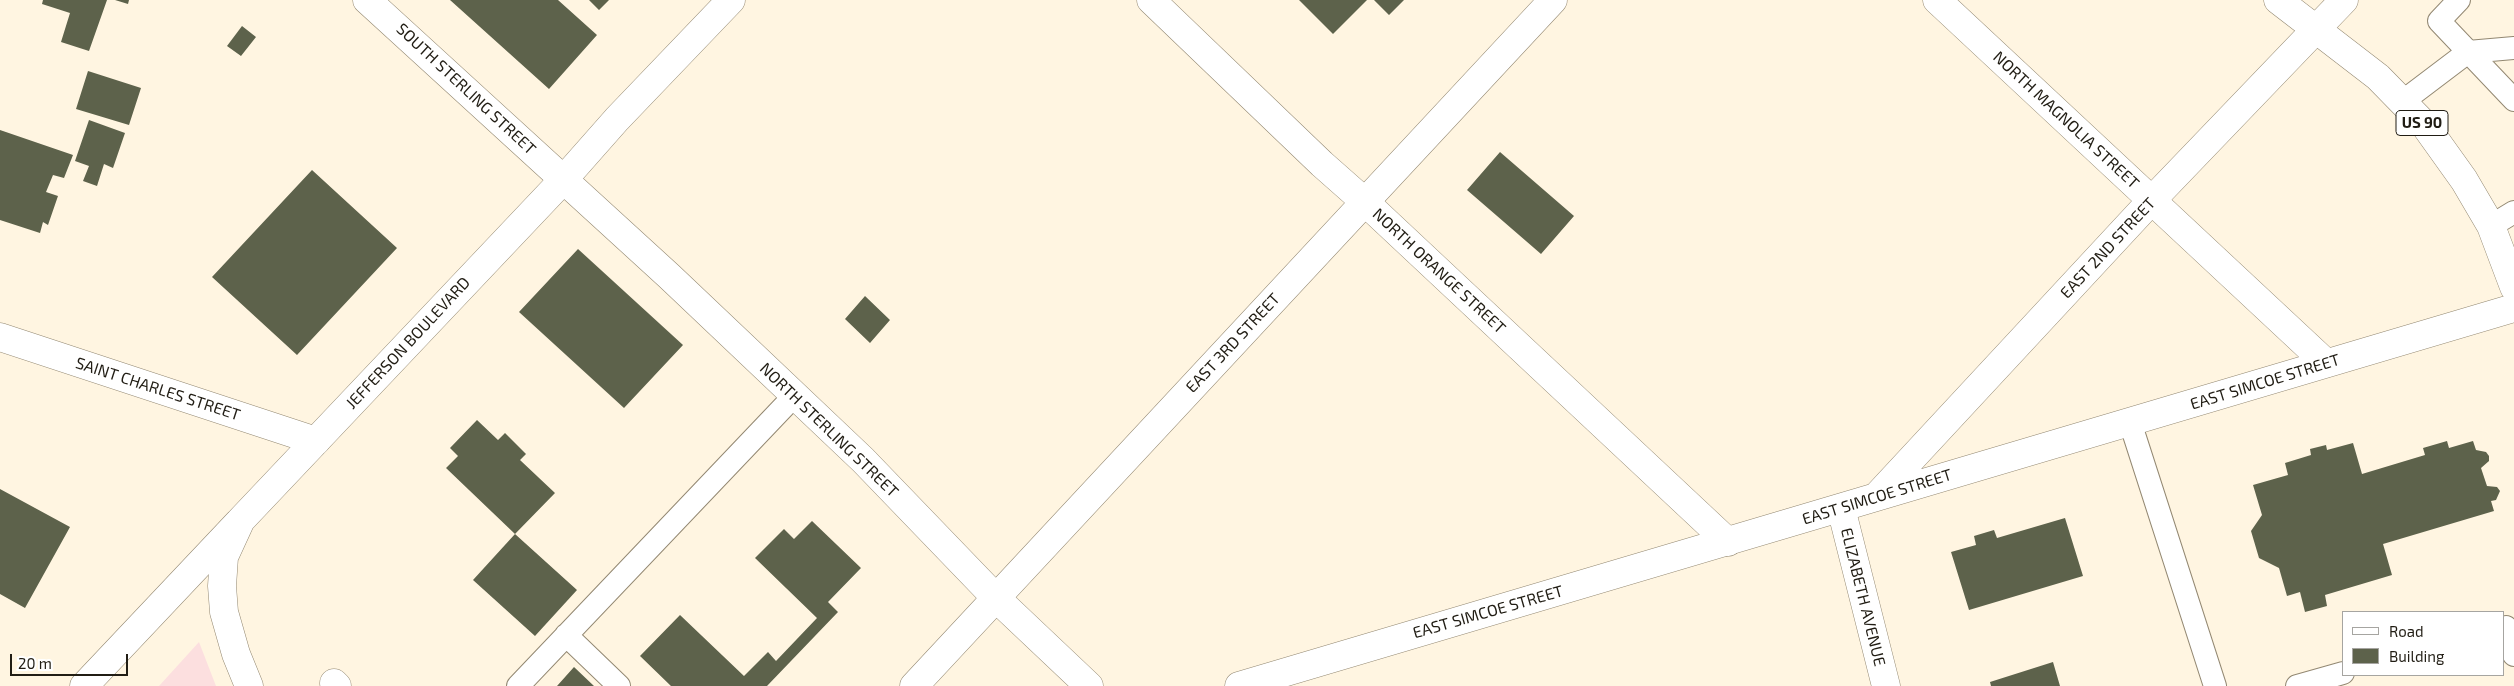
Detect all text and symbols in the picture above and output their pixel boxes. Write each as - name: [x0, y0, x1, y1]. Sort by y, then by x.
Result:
- street label: SOUTH STERLING STREET: [392, 19, 540, 159]
- street label: NORTH MAGNOLIA STREET: [1989, 47, 2143, 193]
- road number: US 90: [2396, 110, 2448, 136]
- street label: EAST 2ND STREET: [2056, 194, 2160, 302]
- street label: NORTH ORANGE STREET: [1368, 204, 1510, 338]
- street label: JEFFERSON BOULEVARD: [342, 273, 474, 413]
- street label: EAST 3RD STREET: [1182, 289, 1284, 397]
- street label: EAST SIMCOE STREET: [2188, 350, 2342, 414]
- street label: SAINT CHARLES STREET: [73, 353, 243, 425]
- street label: NORTH STERLING STREET: [756, 359, 902, 501]
- street label: EAST SIMCOE STREET: [1800, 465, 1954, 529]
- street label: ELIZABETH AVENUE: [1837, 526, 1889, 668]
- street label: EAST SIMCOE STREET: [1411, 581, 1565, 643]
- legend: [2342, 611, 2504, 676]
- text: Road: [2389, 622, 2424, 640]
- scale bar: [12, 644, 130, 676]
- text: Building: [2389, 647, 2444, 665]
- text: 20 m: [18, 654, 52, 672]

